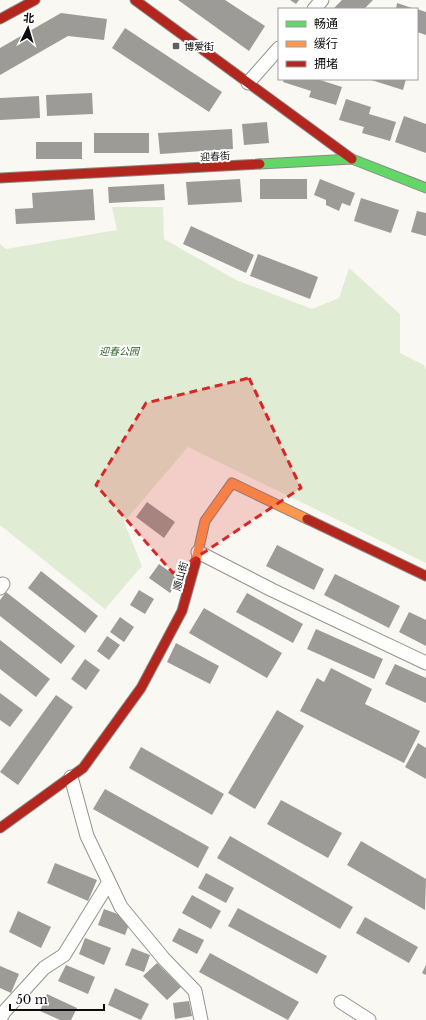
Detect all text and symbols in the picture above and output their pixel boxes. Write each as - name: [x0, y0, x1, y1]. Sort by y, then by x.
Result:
- north arrow: [8, 8, 48, 48]
- legend: [278, 8, 418, 80]
- text: 北: [23, 11, 35, 25]
- text: 畅通: [314, 16, 338, 31]
- text: 缓行: [314, 36, 338, 51]
- place label: 博爱街: [184, 40, 214, 53]
- marker: 博爱街: [171, 41, 181, 51]
- text: 拥堵: [314, 56, 338, 71]
- street label: 迎春街: [200, 149, 230, 164]
- park label: 迎春公园: [99, 345, 141, 358]
- street label: 顺山街: [170, 560, 191, 592]
- scale bar: [10, 986, 104, 1012]
- text: 50 m: [16, 992, 48, 1007]

